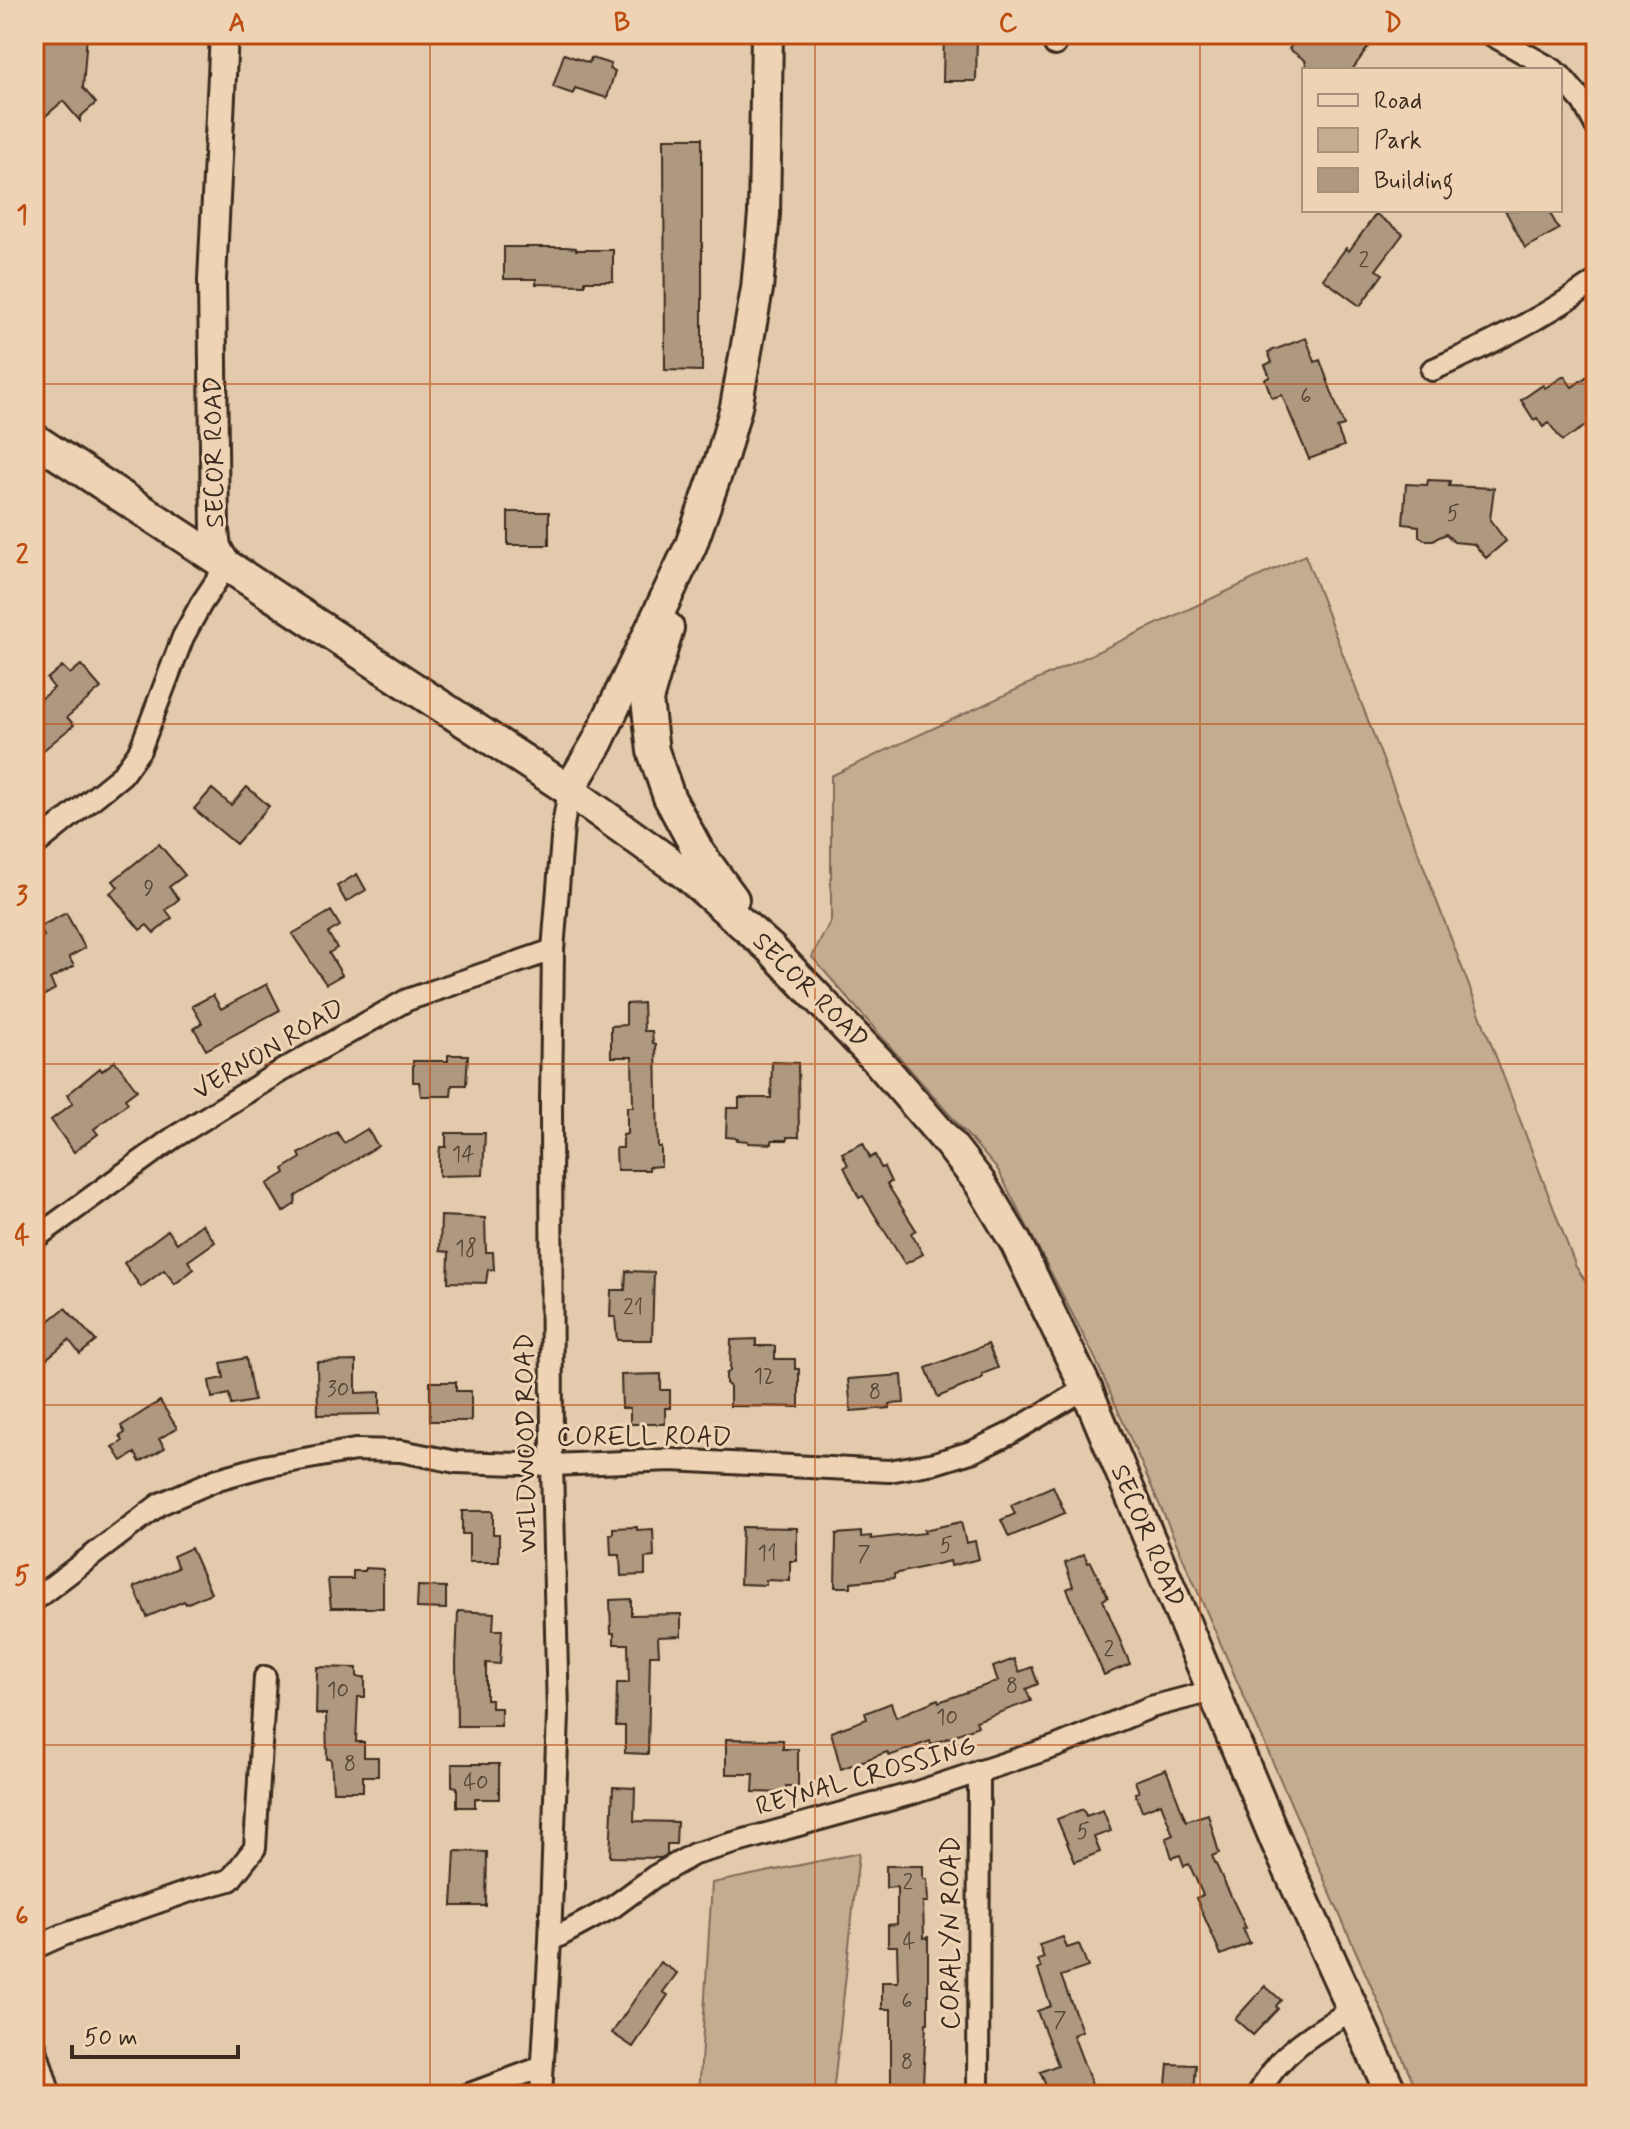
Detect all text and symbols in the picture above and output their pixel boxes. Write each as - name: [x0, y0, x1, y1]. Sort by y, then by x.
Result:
- text: A: [228, 7, 246, 41]
- text: B: [614, 7, 630, 41]
- text: C: [999, 7, 1018, 41]
- text: D: [1384, 7, 1402, 41]
- legend: [1302, 68, 1562, 212]
- text: Road: [1374, 86, 1422, 117]
- text: Park: [1374, 126, 1422, 157]
- text: Building: [1374, 166, 1454, 200]
- text: 1: [16, 199, 28, 233]
- house number: 2: [1359, 247, 1370, 275]
- street label: SECOR ROAD: [197, 376, 233, 528]
- house number: 6: [1300, 383, 1312, 411]
- house number: 5: [1446, 500, 1460, 528]
- text: 2: [16, 539, 29, 573]
- house number: 9: [144, 875, 154, 903]
- text: 3: [16, 880, 28, 914]
- street label: SECOR ROAD: [744, 925, 876, 1057]
- street label: VERNON ROAD: [187, 991, 351, 1109]
- house number: 14: [451, 1141, 475, 1169]
- text: 4: [14, 1220, 30, 1254]
- house number: 18: [455, 1235, 477, 1263]
- house number: 21: [623, 1294, 643, 1322]
- street label: WILDWOOD ROAD: [508, 1333, 546, 1553]
- house number: 12: [753, 1363, 775, 1391]
- house number: 30: [327, 1376, 349, 1404]
- house number: 8: [869, 1379, 881, 1407]
- street label: CORELL ROAD: [556, 1421, 732, 1455]
- street label: SECOR ROAD: [1102, 1460, 1192, 1612]
- house number: 5: [939, 1532, 953, 1560]
- house number: 11: [757, 1540, 777, 1568]
- house number: 7: [857, 1541, 871, 1569]
- text: 5: [14, 1560, 30, 1594]
- house number: 2: [1104, 1636, 1115, 1664]
- house number: 8: [1006, 1673, 1018, 1701]
- house number: 10: [327, 1677, 349, 1705]
- house number: 10: [936, 1704, 958, 1732]
- street label: REYNAL CROSSING: [752, 1729, 980, 1825]
- house number: 8: [344, 1751, 356, 1779]
- house number: 40: [463, 1769, 489, 1797]
- house number: 5: [1076, 1818, 1090, 1846]
- street label: CORALYN ROAD: [935, 1836, 969, 2030]
- house number: 2: [903, 1869, 914, 1897]
- text: 6: [15, 1900, 29, 1934]
- house number: 4: [903, 1928, 916, 1956]
- house number: 6: [901, 1988, 913, 2016]
- house number: 7: [1053, 2007, 1067, 2035]
- scale bar: [72, 2009, 238, 2059]
- text: 50 m: [84, 2023, 138, 2054]
- house number: 8: [901, 2049, 913, 2077]

